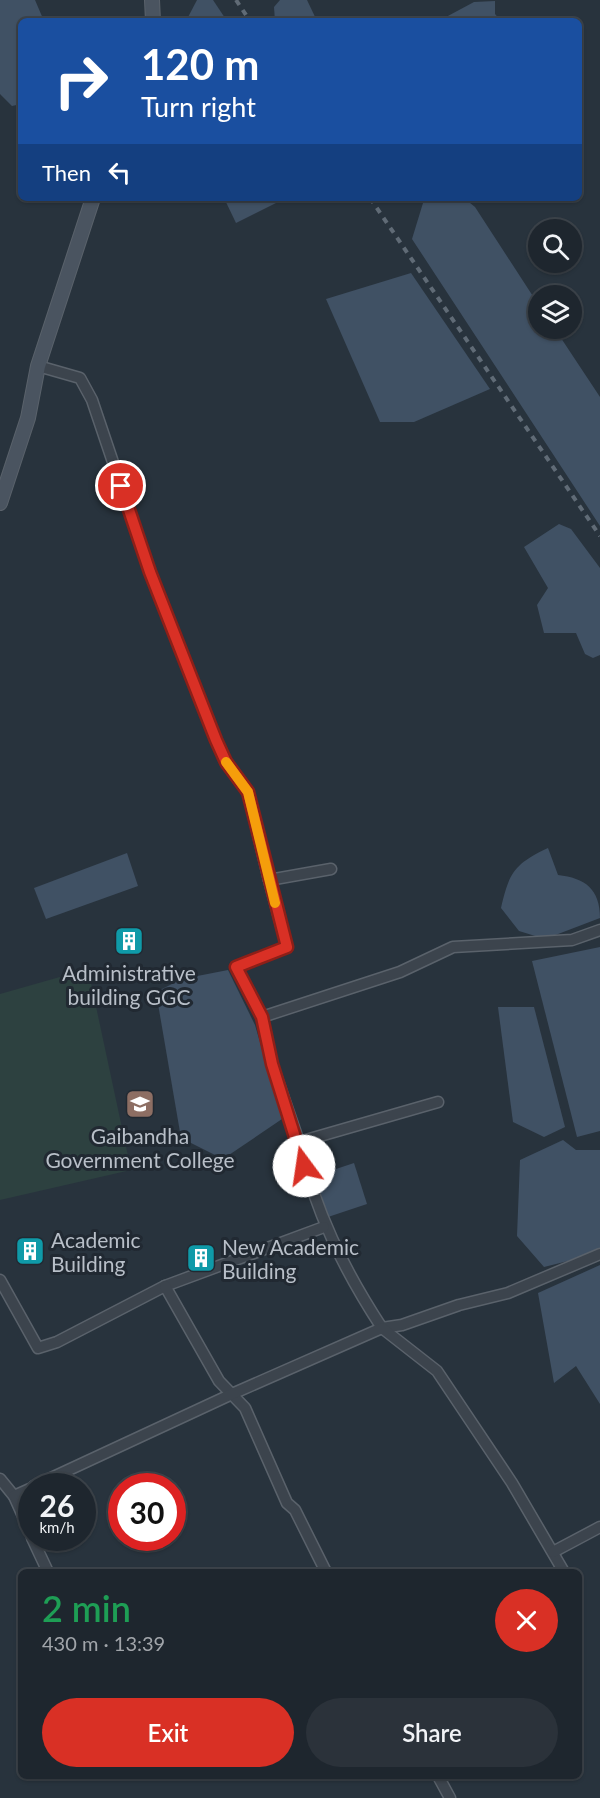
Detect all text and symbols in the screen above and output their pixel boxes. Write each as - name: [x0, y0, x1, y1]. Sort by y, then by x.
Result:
- text: 120 m: [141, 39, 259, 89]
- icon: right: [42, 42, 120, 120]
- text: Turn right: [141, 90, 256, 123]
- icon: left: [103, 156, 136, 189]
- text: Then: [42, 159, 91, 186]
- map controls: [528, 219, 582, 339]
- button: search: [528, 219, 582, 273]
- button: layers: [528, 285, 582, 339]
- pin: [95, 460, 146, 511]
- icon: arrive: [104, 469, 137, 502]
- building icon: Administrative building GGC: [113, 925, 145, 957]
- place label: Administrative building GGC: [62, 960, 196, 1009]
- school or university icon: Gaibandha Government College: [124, 1088, 156, 1120]
- place label: Gaibandha Government College: [45, 1123, 235, 1172]
- position arrow: [272, 1134, 336, 1198]
- place label: Academic Building: [51, 1227, 141, 1276]
- place label: New Academic Building: [222, 1234, 359, 1283]
- building icon: Academic Building: [14, 1235, 46, 1267]
- building icon: New Academic Building: [185, 1242, 217, 1274]
- speed limit sign: 30: [108, 1473, 186, 1551]
- text: 26: [40, 1487, 74, 1523]
- text: km/h: [39, 1518, 75, 1536]
- text: 2 min: [42, 1586, 131, 1630]
- button: close: [495, 1589, 558, 1652]
- text: 430 m · 13:39: [42, 1631, 165, 1655]
- button: Exit: [42, 1698, 294, 1767]
- button: Share: [306, 1698, 558, 1767]

